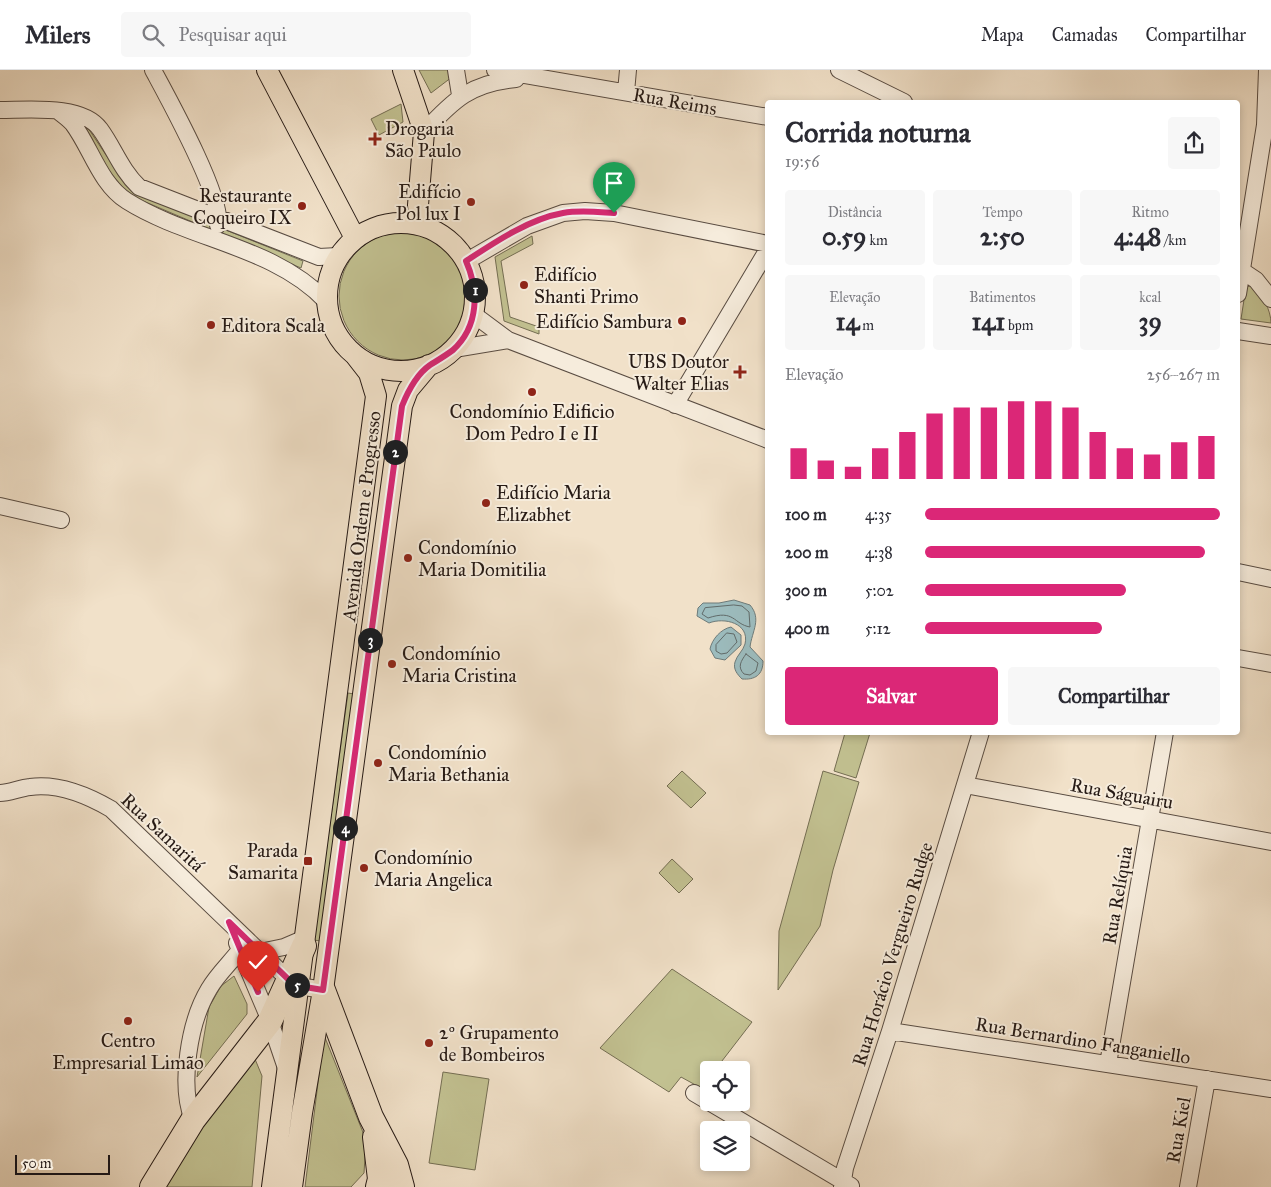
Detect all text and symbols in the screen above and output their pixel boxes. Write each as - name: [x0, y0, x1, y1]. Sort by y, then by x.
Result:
- search box: [121, 12, 471, 57]
- text: Milers: [25, 20, 91, 50]
- icon: search: [139, 21, 167, 49]
- text: Pesquisar aqui: [179, 23, 287, 46]
- text: Mapa: [981, 24, 1024, 46]
- text: Camadas: [1052, 24, 1118, 46]
- text: Compartilhar: [1146, 24, 1246, 46]
- street label: Rua Reims: [631, 83, 719, 120]
- text: Corrida noturna: [785, 115, 971, 150]
- place label: Drogaria São Paulo: [385, 117, 462, 162]
- button: share: [1168, 117, 1220, 169]
- marker: Drogaria São Paulo: [369, 133, 381, 145]
- text: 19:56: [785, 152, 819, 171]
- pin: [593, 162, 635, 213]
- icon: arrive: [600, 169, 628, 197]
- place label: Edifício Pol lux I: [396, 180, 461, 225]
- place label: Restaurante Coqueiro IX: [193, 184, 292, 230]
- marker: Edifício Pol lux I: [465, 196, 477, 208]
- marker: Restaurante Coqueiro IX: [296, 200, 308, 212]
- text: Distância: [828, 204, 882, 221]
- text: Tempo: [982, 204, 1023, 221]
- text: Ritmo: [1131, 204, 1169, 221]
- text: 0.59: [822, 221, 866, 252]
- text: 2:50: [980, 221, 1025, 252]
- text: 4:48: [1114, 221, 1161, 252]
- text: km: [866, 232, 888, 249]
- text: /km: [1161, 232, 1186, 249]
- place label: Edifício Shanti Primo: [534, 263, 639, 308]
- pin: 1: [462, 278, 488, 302]
- marker: Edifício Shanti Primo: [518, 279, 530, 291]
- text: 1: [473, 282, 478, 299]
- text: Elevação: [829, 289, 880, 306]
- text: Batimentos: [969, 289, 1036, 306]
- text: kcal: [1139, 289, 1161, 306]
- text: 14: [836, 306, 859, 337]
- text: 141: [971, 306, 1005, 337]
- text: 39: [1138, 306, 1162, 337]
- place label: Edifício Sambura: [536, 310, 673, 333]
- place label: Editora Scala: [221, 314, 326, 337]
- marker: Edifício Sambura: [676, 315, 688, 327]
- text: m: [859, 317, 874, 334]
- text: bpm: [1005, 317, 1034, 334]
- marker: Editora Scala: [205, 319, 217, 331]
- place label: UBS Doutor Walter Elias: [628, 350, 730, 395]
- marker: UBS Doutor Walter Elias: [733, 365, 747, 379]
- text: Elevação: [785, 365, 843, 384]
- text: 256–267 m: [1147, 365, 1220, 384]
- marker: Condomínio Edificio Dom Pedro I e II: [526, 386, 538, 398]
- place label: Condomínio Edificio Dom Pedro I e II: [450, 400, 615, 445]
- street label: Avenida Ordem e Progresso: [337, 409, 387, 624]
- pin: 2: [382, 440, 408, 464]
- text: 2: [392, 444, 399, 461]
- place label: Edifício Maria Elizabhet: [496, 481, 612, 526]
- marker: Edifício Maria Elizabhet: [480, 497, 492, 509]
- text: 100 m: [785, 505, 827, 524]
- text: 4:35: [865, 505, 892, 524]
- place label: Condomínio Maria Domitilia: [418, 536, 547, 581]
- text: 200 m: [785, 543, 828, 562]
- text: 4:38: [865, 543, 893, 562]
- marker: Condomínio Maria Domitilia: [402, 552, 414, 564]
- text: 300 m: [785, 581, 827, 600]
- text: 5:02: [865, 581, 894, 600]
- text: 400 m: [785, 619, 829, 638]
- text: 5:12: [865, 619, 891, 638]
- pin: 3: [358, 628, 382, 652]
- text: 3: [368, 632, 373, 649]
- place label: Condomínio Maria Cristina: [402, 642, 518, 687]
- marker: Condomínio Maria Cristina: [386, 658, 398, 670]
- button: Salvar: [785, 667, 998, 725]
- button: Compartilhar: [1008, 667, 1220, 725]
- place label: Condomínio Maria Bethania: [388, 741, 510, 786]
- marker: Condomínio Maria Bethania: [372, 757, 384, 769]
- street label: Rua Ságuairu: [1068, 773, 1175, 815]
- street label: Rua Samaritá: [116, 788, 210, 877]
- pin: 4: [332, 816, 358, 840]
- text: 4: [342, 820, 349, 837]
- place label: Parada Samarita: [228, 839, 299, 884]
- street label: Rua Horácio Vergueiro Rudge: [847, 839, 939, 1069]
- street label: Rua Relíquia: [1098, 843, 1139, 946]
- place label: Condomínio Maria Angelica: [374, 846, 493, 892]
- marker: Parada Samarita: [302, 855, 314, 867]
- marker: Condomínio Maria Angelica: [358, 862, 370, 874]
- pin: [237, 941, 279, 992]
- icon: check: [244, 948, 272, 976]
- pin: 5: [284, 972, 310, 998]
- text: 5: [294, 977, 301, 994]
- street label: Rua Bernardino Fanganiello: [973, 1012, 1192, 1070]
- marker: Centro Empresarial Limão: [122, 1015, 134, 1027]
- place label: 2º Grupamento de Bombeiros: [439, 1021, 559, 1066]
- place label: Centro Empresarial Limão: [52, 1029, 204, 1074]
- marker: 2º Grupamento de Bombeiros: [423, 1037, 435, 1049]
- map controls: [700, 1061, 750, 1171]
- button: locate: [700, 1061, 750, 1111]
- street label: Rua Kiel: [1161, 1094, 1196, 1165]
- button: layers: [700, 1121, 750, 1171]
- scale bar: [15, 1152, 110, 1175]
- text: 50 m: [22, 1155, 51, 1172]

